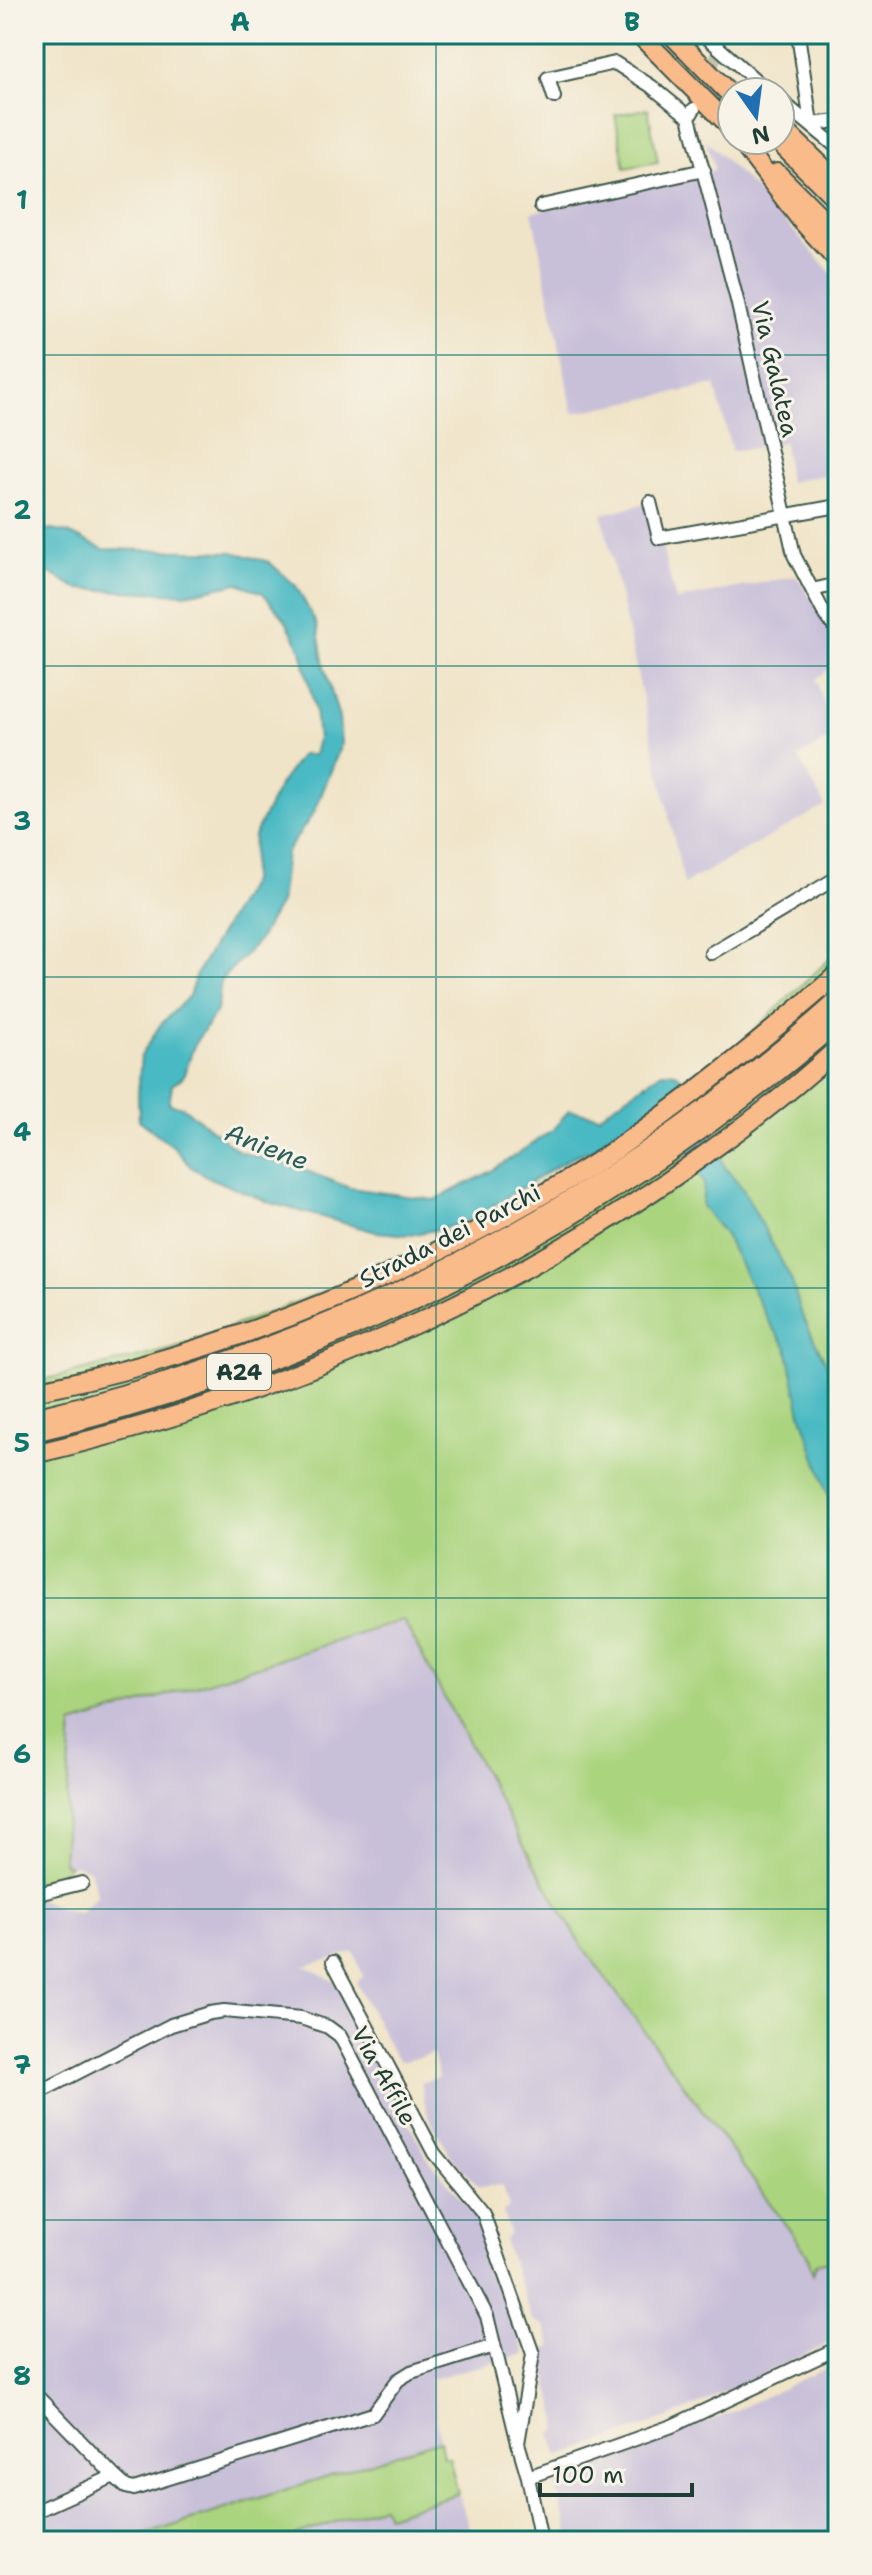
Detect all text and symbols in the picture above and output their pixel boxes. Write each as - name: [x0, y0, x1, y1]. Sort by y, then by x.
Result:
- text: A: [230, 4, 250, 39]
- text: B: [624, 4, 640, 39]
- north arrow: [716, 76, 796, 156]
- text: N: [749, 119, 773, 151]
- text: 1: [16, 182, 28, 217]
- street label: Via Galatea: [744, 298, 806, 440]
- text: 2: [13, 492, 31, 527]
- text: 3: [13, 803, 31, 838]
- text: 4: [13, 1114, 31, 1149]
- water label: Aniene: [220, 1114, 314, 1178]
- street label: Strada dei Parchi: [354, 1176, 546, 1296]
- road number: A24: [207, 1354, 271, 1390]
- text: 5: [14, 1425, 30, 1460]
- text: 6: [13, 1736, 31, 1771]
- street label: Via Affile: [344, 2021, 424, 2131]
- text: 7: [13, 2047, 31, 2082]
- text: 8: [13, 2358, 31, 2393]
- scale bar: [540, 2447, 692, 2497]
- text: 100 m: [552, 2459, 624, 2491]

